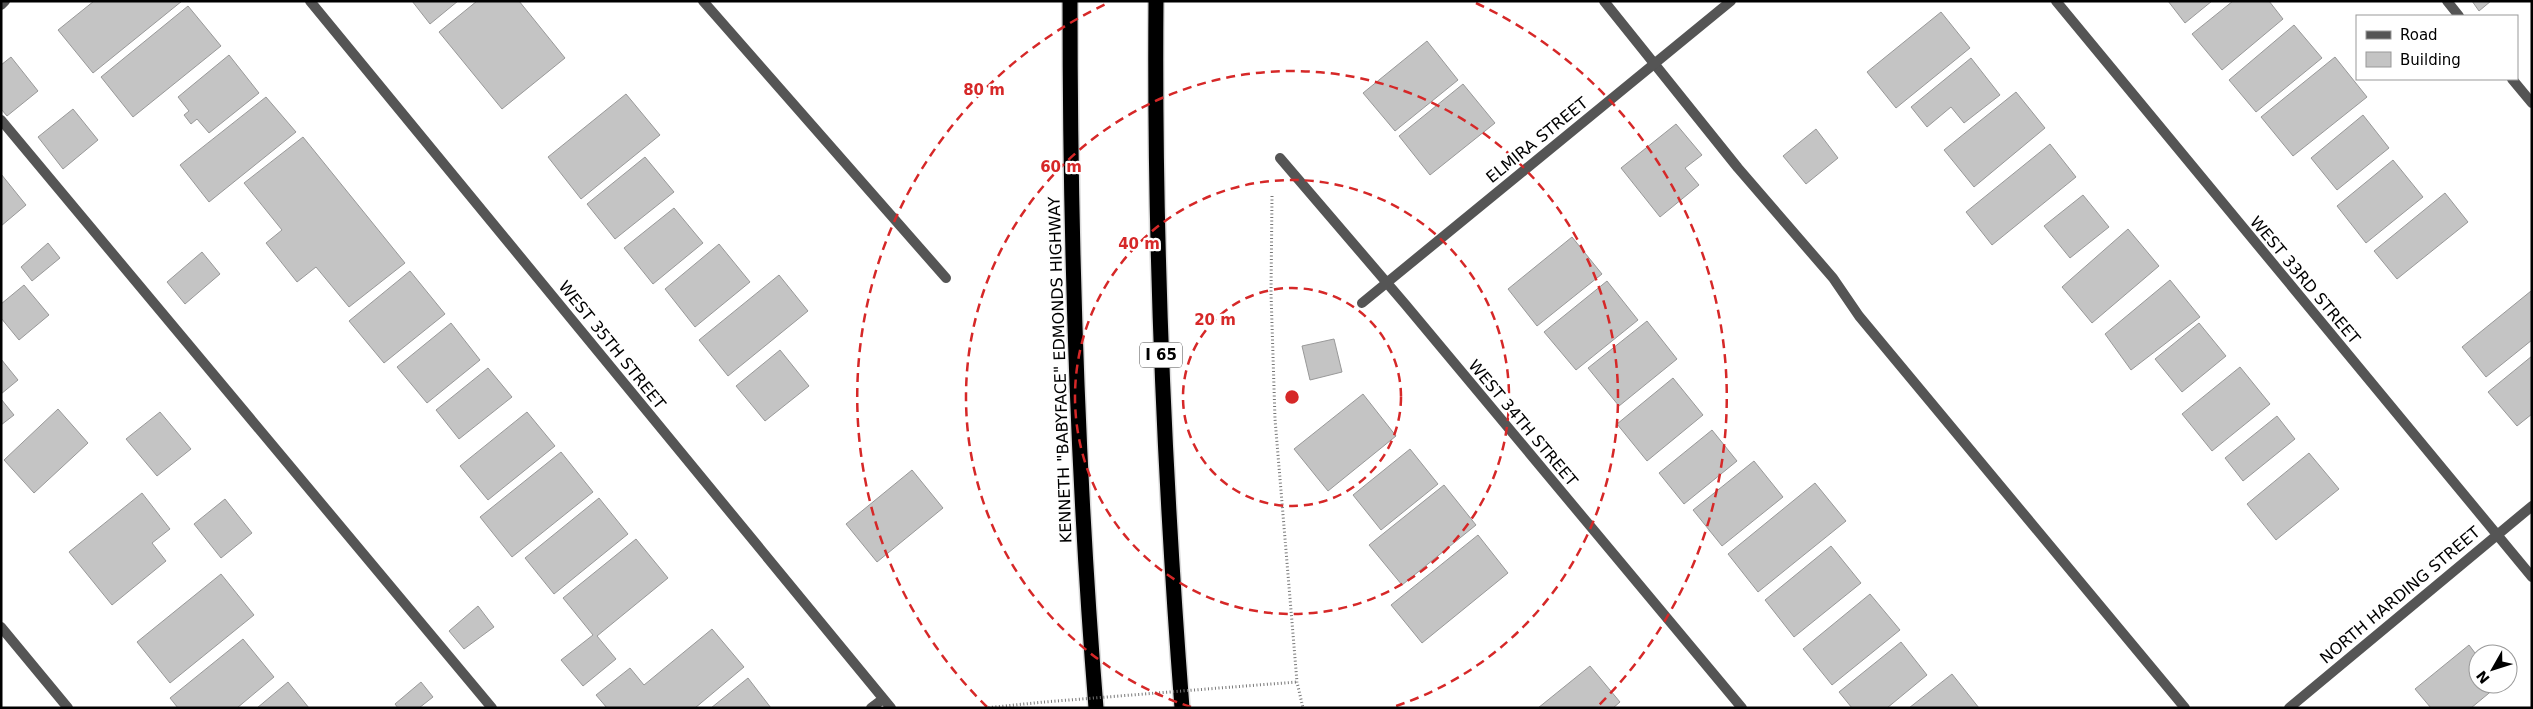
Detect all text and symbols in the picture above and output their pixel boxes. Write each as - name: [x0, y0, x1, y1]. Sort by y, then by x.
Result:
- legend: [2356, 15, 2518, 80]
- text: Road: [2400, 26, 2438, 44]
- text: Building: [2400, 51, 2461, 69]
- text: 80 m: [963, 81, 1005, 99]
- street label: ELMIRA STREET: [1482, 93, 1592, 187]
- text: 60 m: [1040, 158, 1082, 176]
- street label: KENNETH "BABYFACE" EDMONDS HIGHWAY: [1044, 196, 1076, 544]
- street label: WEST 33RD STREET: [2246, 212, 2364, 348]
- text: 40 m: [1118, 235, 1160, 253]
- street label: WEST 35TH STREET: [555, 277, 670, 413]
- text: 20 m: [1194, 311, 1236, 329]
- road number: I 65: [1140, 342, 1182, 368]
- street label: WEST 34TH STREET: [1465, 356, 1582, 490]
- centre of rings: [1283, 388, 1301, 406]
- street label: NORTH HARDING STREET: [2316, 522, 2484, 668]
- north arrow: [2468, 644, 2518, 694]
- text: N: [2473, 668, 2493, 687]

